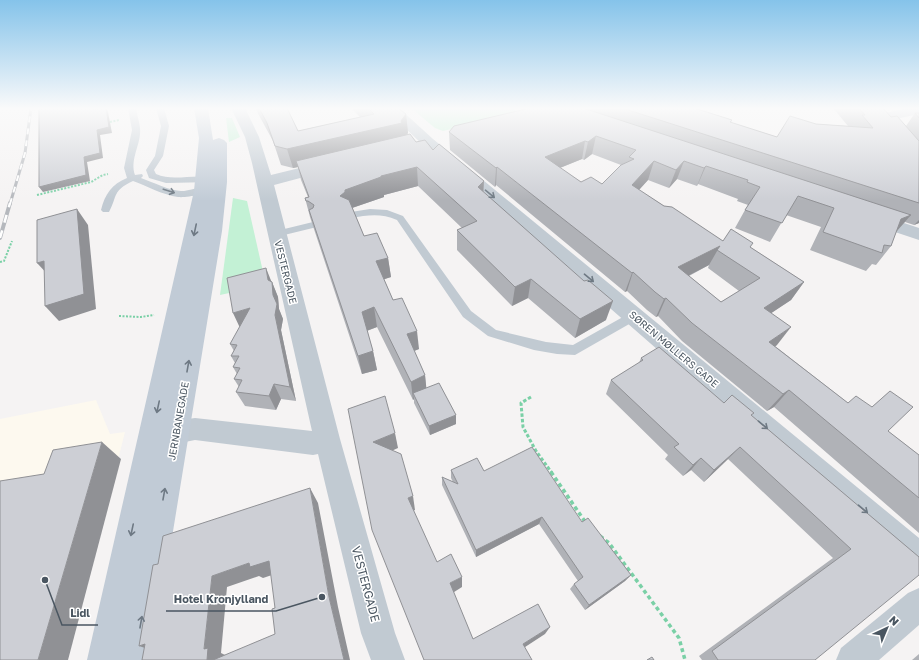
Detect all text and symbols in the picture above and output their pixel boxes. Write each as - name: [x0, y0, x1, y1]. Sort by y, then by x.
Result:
- one-way arrow: [163, 188, 176, 195]
- one-way arrow: [485, 190, 495, 199]
- one-way arrow: [190, 223, 198, 236]
- street label: VESTERGADE: [272, 239, 300, 305]
- one-way arrow: [584, 274, 594, 283]
- street label: SØREN MØLLERS GADE: [627, 308, 721, 390]
- one-way arrow: [184, 360, 192, 373]
- street label: JERNBANEGADE: [165, 381, 191, 461]
- one-way arrow: [153, 400, 161, 413]
- one-way arrow: [758, 421, 769, 430]
- one-way arrow: [161, 488, 169, 501]
- one-way arrow: [857, 505, 868, 514]
- one-way arrow: [127, 523, 135, 536]
- street label: VESTERGADE: [349, 544, 383, 624]
- callout: Hotel Kronjylland: [166, 588, 276, 611]
- text: Hotel Kronjylland: [174, 592, 268, 605]
- callout: Lidl: [62, 602, 98, 625]
- text: Lidl: [70, 606, 90, 619]
- north arrow: [867, 608, 907, 648]
- text: N: [887, 613, 902, 628]
- one-way arrow: [138, 616, 146, 629]

